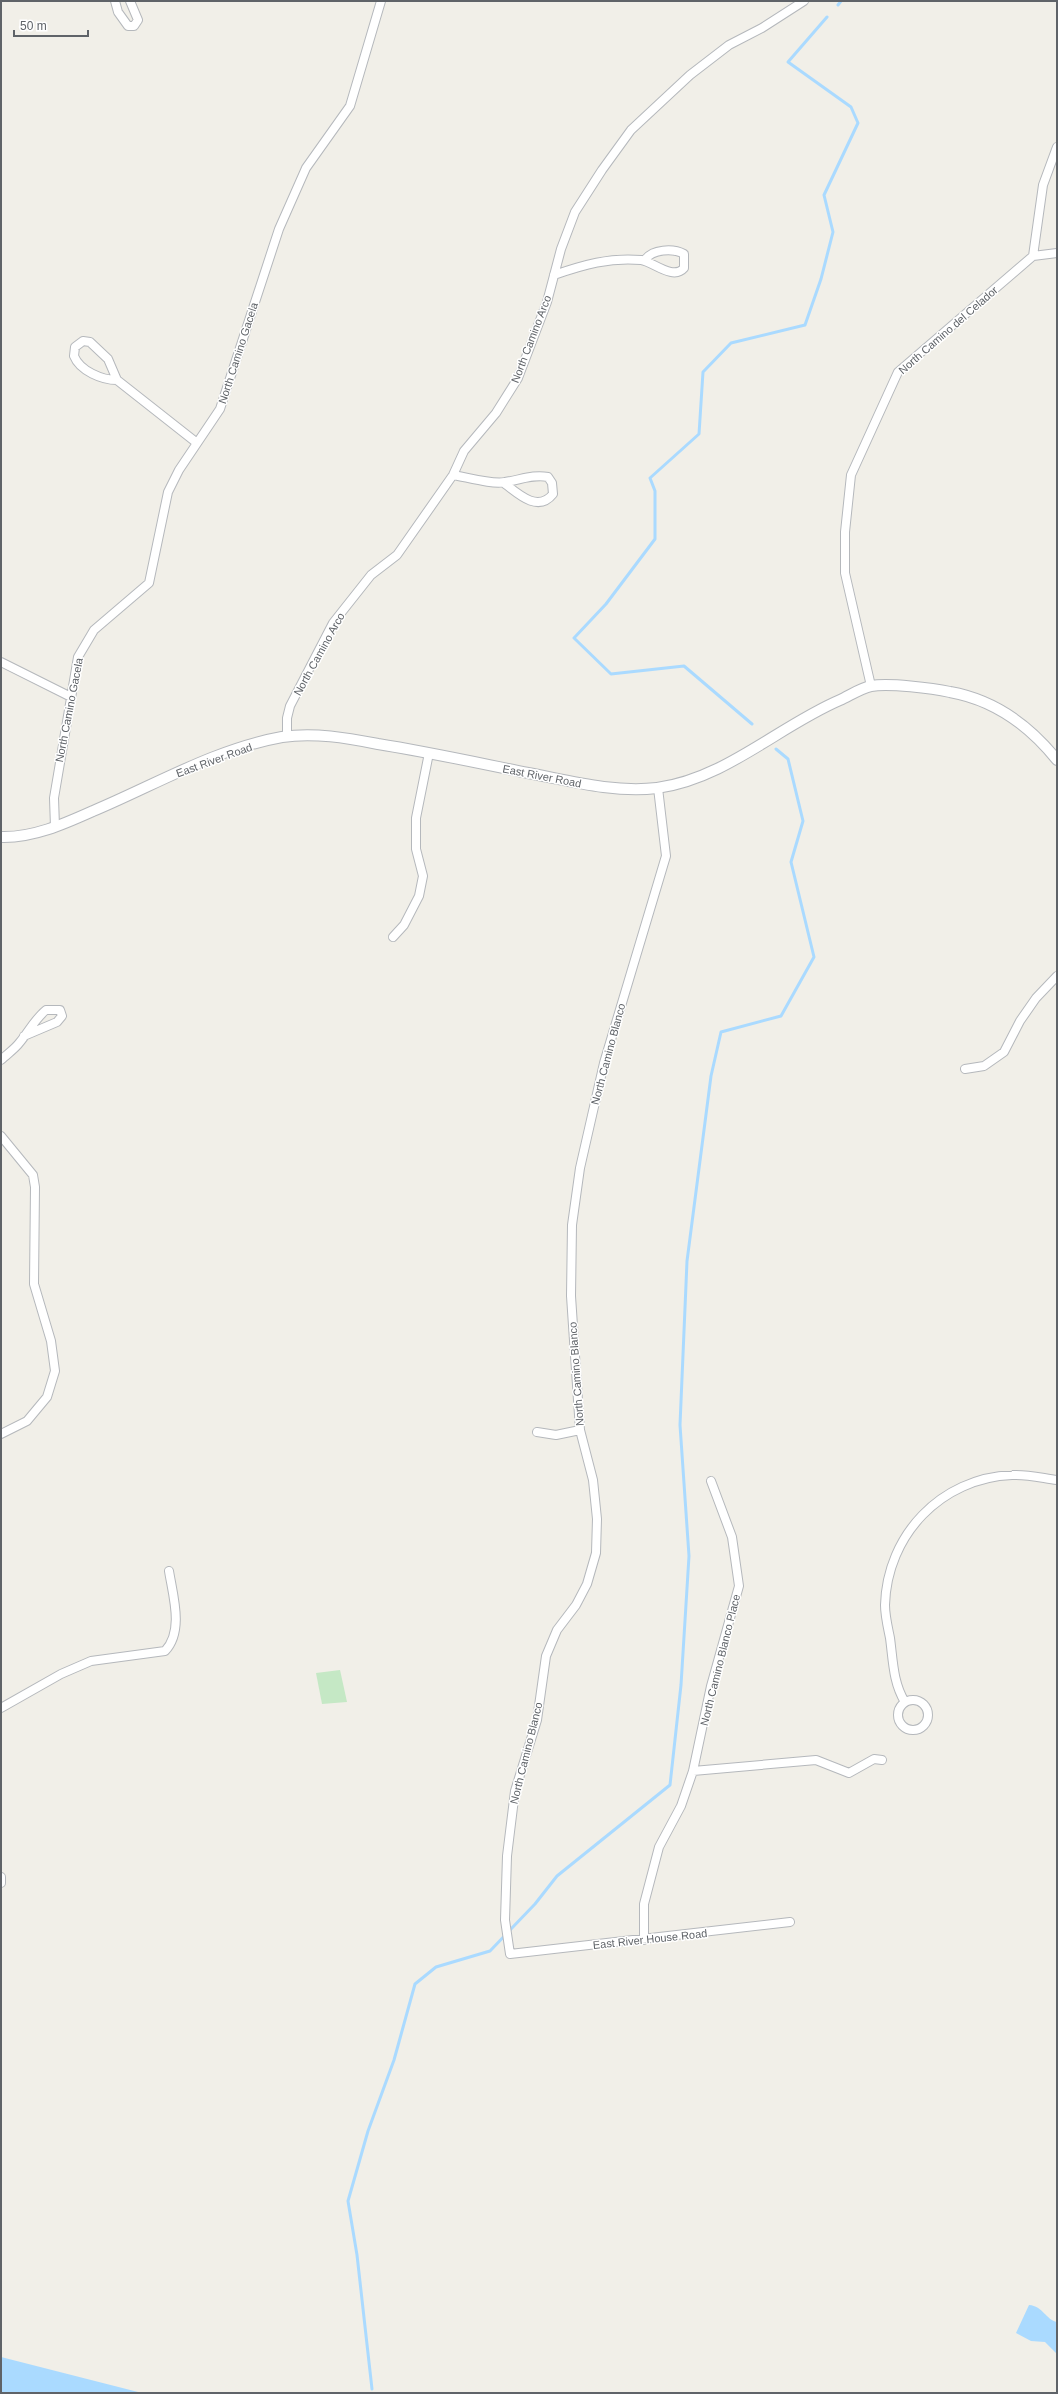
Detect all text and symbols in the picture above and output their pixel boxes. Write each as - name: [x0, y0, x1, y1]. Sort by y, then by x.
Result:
- scale bar: [14, 12, 88, 38]
- text: 50 m: [20, 19, 47, 33]
- street label: North Camino del Celador: [896, 284, 1000, 376]
- street label: North Camino Arco: [509, 293, 553, 385]
- street label: North Camino Gacela: [216, 300, 260, 405]
- street label: North Camino Arco: [291, 610, 347, 698]
- street label: North Camino Gacela: [53, 656, 85, 763]
- street label: East River Road: [174, 741, 254, 779]
- street label: East River Road: [502, 762, 582, 790]
- street label: North Camino Blanco: [589, 1002, 627, 1106]
- street label: North Camino Blanco: [566, 1321, 586, 1427]
- street label: North Camino Blanco Place: [698, 1593, 742, 1727]
- street label: North Camino Blanco: [508, 1701, 544, 1805]
- street label: East River House Road: [592, 1927, 708, 1951]

